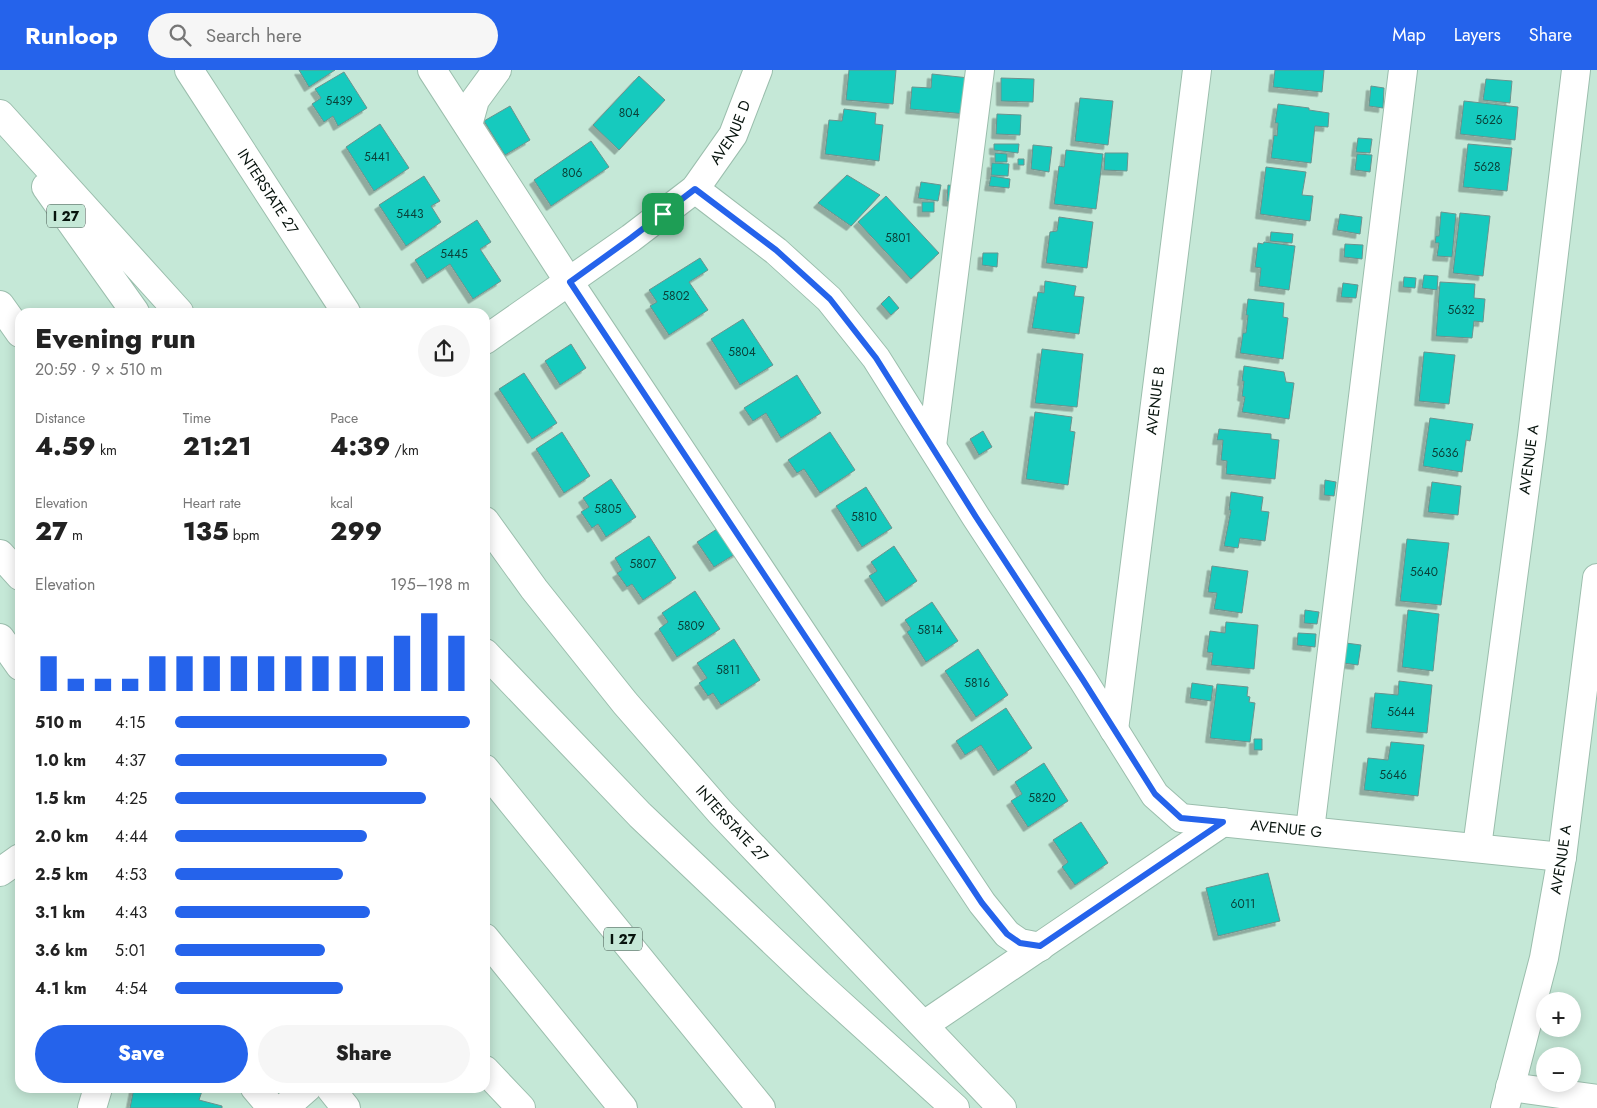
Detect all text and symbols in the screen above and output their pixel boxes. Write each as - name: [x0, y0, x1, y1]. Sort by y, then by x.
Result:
- search box: [148, 13, 498, 58]
- text: Runloop: [25, 18, 118, 53]
- icon: search: [166, 21, 194, 49]
- text: Search here: [206, 22, 302, 49]
- text: Map: [1392, 22, 1426, 48]
- text: Layers: [1454, 22, 1501, 48]
- text: Share: [1529, 22, 1572, 48]
- house number: 5439: [325, 92, 353, 110]
- street label: AVENUE D: [704, 97, 756, 169]
- house number: 804: [619, 104, 639, 122]
- house number: 5626: [1475, 111, 1503, 129]
- street label: INTERSTATE 27: [232, 145, 304, 239]
- house number: 5441: [364, 148, 390, 166]
- house number: 5628: [1473, 158, 1501, 176]
- house number: 806: [562, 164, 582, 182]
- pin: [642, 193, 684, 235]
- icon: arrive: [649, 200, 677, 228]
- road number: I 27: [47, 204, 85, 228]
- house number: 5443: [396, 205, 424, 223]
- house number: 5801: [885, 229, 911, 247]
- house number: 5445: [440, 245, 468, 263]
- house number: 5802: [662, 287, 690, 305]
- house number: 5632: [1447, 301, 1475, 319]
- text: Evening run: [35, 318, 196, 359]
- button: share: [418, 325, 470, 377]
- house number: 5804: [728, 343, 756, 361]
- text: 20:59 · 9 × 510 m: [35, 358, 163, 381]
- street label: AVENUE B: [1140, 365, 1171, 436]
- text: Distance: [35, 408, 85, 428]
- text: Time: [183, 408, 211, 428]
- text: Pace: [330, 408, 358, 428]
- street label: AVENUE A: [1513, 423, 1544, 496]
- text: 4.59: [35, 428, 96, 464]
- text: 21:21: [183, 428, 251, 464]
- text: 4:39: [330, 428, 390, 464]
- text: km: [96, 440, 117, 460]
- text: /km: [390, 440, 419, 460]
- house number: 5636: [1431, 444, 1459, 462]
- text: Elevation: [35, 493, 88, 513]
- text: Heart rate: [183, 493, 241, 513]
- text: kcal: [330, 493, 353, 513]
- house number: 5805: [594, 500, 622, 518]
- house number: 5810: [851, 508, 877, 526]
- text: 27: [35, 513, 68, 549]
- text: 135: [183, 513, 229, 549]
- text: 299: [330, 513, 382, 549]
- text: m: [68, 525, 83, 545]
- text: bpm: [229, 525, 260, 545]
- house number: 5807: [630, 555, 657, 573]
- house number: 5640: [1410, 563, 1438, 581]
- text: Elevation: [35, 573, 95, 596]
- text: 195–198 m: [390, 573, 470, 596]
- house number: 5809: [677, 617, 705, 635]
- house number: 5814: [917, 621, 943, 639]
- house number: 5811: [716, 661, 740, 679]
- house number: 5816: [964, 674, 990, 692]
- house number: 5644: [1387, 703, 1415, 721]
- text: 510 m: [35, 711, 82, 734]
- text: 4:15: [115, 711, 145, 734]
- text: 1.0 km: [35, 749, 86, 772]
- text: 4:37: [115, 749, 146, 772]
- house number: 5646: [1379, 766, 1407, 784]
- street label: INTERSTATE 27: [691, 781, 773, 867]
- text: 1.5 km: [35, 787, 86, 810]
- text: 4:25: [115, 787, 147, 810]
- house number: 5820: [1028, 789, 1056, 807]
- street label: AVENUE G: [1249, 814, 1323, 843]
- street label: AVENUE A: [1545, 823, 1577, 896]
- text: 2.0 km: [35, 825, 88, 848]
- text: 4:44: [115, 825, 148, 848]
- text: 2.5 km: [35, 863, 88, 886]
- text: 4:53: [115, 863, 147, 886]
- house number: 6011: [1231, 895, 1255, 913]
- text: 3.1 km: [35, 901, 85, 924]
- text: 4:43: [115, 901, 147, 924]
- road number: I 27: [604, 928, 642, 951]
- text: 3.6 km: [35, 939, 88, 962]
- text: 5:01: [115, 939, 146, 962]
- text: 4.1 km: [35, 977, 87, 1000]
- text: 4:54: [115, 977, 147, 1000]
- map controls: [1536, 992, 1581, 1092]
- button: +: [1536, 992, 1581, 1037]
- button: Save: [35, 1025, 248, 1083]
- button: Share: [258, 1025, 470, 1083]
- button: −: [1536, 1047, 1581, 1092]

